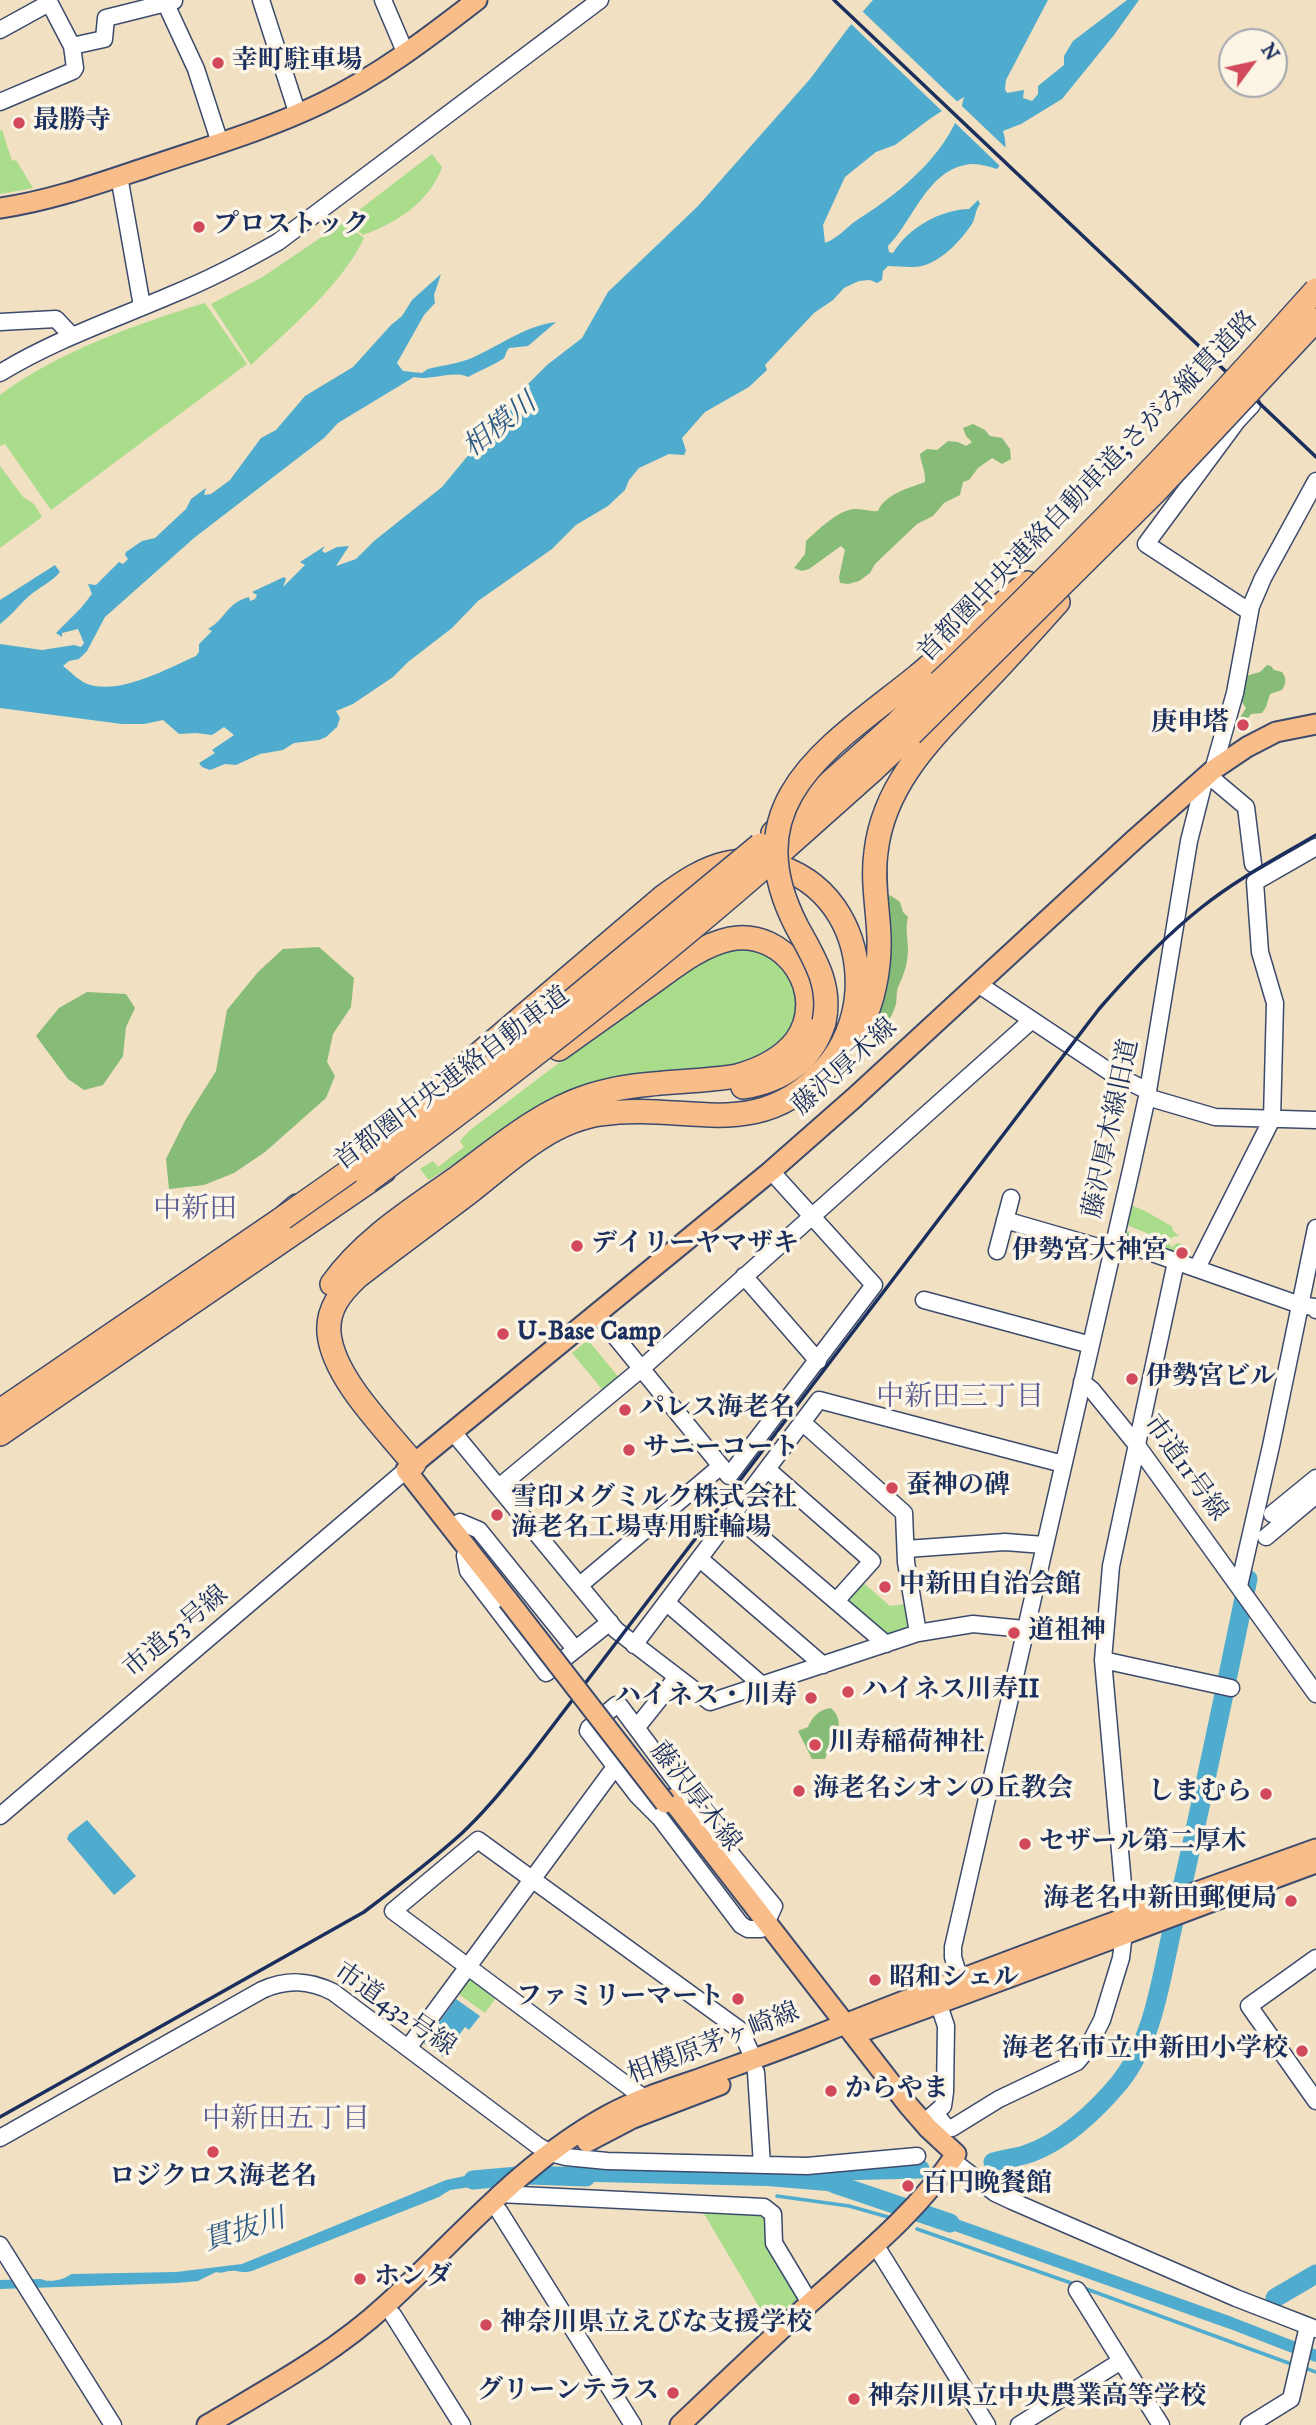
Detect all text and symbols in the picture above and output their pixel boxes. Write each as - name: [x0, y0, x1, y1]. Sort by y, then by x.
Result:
- north arrow: [1218, 28, 1288, 98]
- text: N: [1255, 40, 1283, 65]
- place label: 幸町駐車場: [232, 47, 362, 79]
- marker: 幸町駐車場: [210, 55, 226, 71]
- place label: 最勝寺: [33, 107, 111, 139]
- marker: 最勝寺: [11, 115, 27, 131]
- place label: プロストック: [213, 211, 369, 243]
- marker: プロストック: [191, 219, 207, 235]
- street label: 首都圏中央連絡自動車道;さがみ縦貫道路: [913, 306, 1265, 670]
- water label: 相模川: [458, 388, 544, 466]
- place label: 庚申塔: [1151, 709, 1229, 741]
- marker: 庚申塔: [1235, 717, 1251, 733]
- street label: 首都圏中央連絡自動車道: [329, 981, 577, 1179]
- street label: 藤沢厚木線: [787, 1013, 905, 1123]
- street label: 藤沢厚木線旧道: [1079, 1037, 1147, 1221]
- district label: 中新田: [153, 1194, 237, 1228]
- place label: デイリーヤマザキ: [591, 1230, 799, 1262]
- place label: 伊勢宮大神宮: [1012, 1237, 1168, 1269]
- marker: デイリーヤマザキ: [569, 1238, 585, 1254]
- marker: 伊勢宮大神宮: [1174, 1245, 1190, 1261]
- place label: U-Base Camp: [517, 1318, 661, 1350]
- marker: U-Base Camp: [495, 1326, 511, 1342]
- place label: 伊勢宮ビル: [1146, 1363, 1276, 1395]
- marker: 伊勢宮ビル: [1124, 1371, 1140, 1387]
- district label: 中新田三丁目: [876, 1382, 1044, 1416]
- place label: パレス海老名: [639, 1394, 795, 1426]
- marker: パレス海老名: [617, 1402, 633, 1418]
- street label: 市道11号線: [1135, 1410, 1233, 1528]
- place label: サニーコート: [643, 1434, 799, 1466]
- marker: サニーコート: [621, 1442, 637, 1458]
- place label: 蚕神の碑: [906, 1472, 1010, 1504]
- marker: 蚕神の碑: [884, 1480, 900, 1496]
- place label: 雪印メグミルク株式会社 海老名工場専用駐輪場: [511, 1484, 797, 1546]
- marker: 雪印メグミルク株式会社 海老名工場専用駐輪場: [489, 1507, 505, 1523]
- place label: 中新田自治会館: [899, 1571, 1081, 1603]
- marker: 中新田自治会館: [877, 1579, 893, 1595]
- street label: 市道53号線: [118, 1580, 236, 1686]
- place label: 道祖神: [1028, 1617, 1106, 1649]
- marker: 道祖神: [1006, 1625, 1022, 1641]
- place label: ハイネス川寿II: [862, 1676, 1039, 1708]
- place label: ハイネス・川寿: [615, 1682, 797, 1714]
- marker: ハイネス川寿II: [840, 1684, 856, 1700]
- marker: ハイネス・川寿: [803, 1690, 819, 1706]
- place label: 川寿稲荷神社: [829, 1729, 985, 1761]
- street label: 藤沢厚木線: [642, 1737, 746, 1859]
- marker: 川寿稲荷神社: [807, 1737, 823, 1753]
- place label: 海老名シオンの丘教会: [813, 1775, 1073, 1807]
- place label: しまむら: [1148, 1778, 1252, 1810]
- marker: 海老名シオンの丘教会: [791, 1783, 807, 1799]
- marker: しまむら: [1258, 1786, 1274, 1802]
- place label: セザール第二厚木: [1039, 1828, 1247, 1860]
- marker: セザール第二厚木: [1017, 1836, 1033, 1852]
- place label: 海老名中新田郵便局: [1043, 1885, 1277, 1917]
- marker: 海老名中新田郵便局: [1283, 1893, 1299, 1909]
- street label: 市道432号線: [327, 1958, 461, 2064]
- place label: 昭和シェル: [889, 1964, 1019, 1996]
- marker: 昭和シェル: [867, 1972, 883, 1988]
- place label: ファミリーマート: [516, 1983, 724, 2015]
- marker: ファミリーマート: [730, 1991, 746, 2007]
- street label: 相模原茅ヶ崎線: [623, 1998, 805, 2092]
- place label: 海老名市立中新田小学校: [1002, 2035, 1288, 2067]
- marker: 海老名市立中新田小学校: [1294, 2043, 1310, 2059]
- place label: からやま: [845, 2075, 949, 2107]
- marker: からやま: [823, 2083, 839, 2099]
- district label: 中新田五丁目: [202, 2104, 370, 2138]
- marker: ロジクロス海老名: [205, 2144, 221, 2160]
- place label: ロジクロス海老名: [109, 2163, 317, 2195]
- place label: 百円晩餐館: [922, 2170, 1052, 2202]
- marker: 百円晩餐館: [900, 2178, 916, 2194]
- water label: 貫抜川: [200, 2204, 290, 2260]
- place label: ホンダ: [374, 2263, 452, 2295]
- marker: ホンダ: [352, 2271, 368, 2287]
- place label: 神奈川県立えびな支援学校: [500, 2309, 812, 2341]
- marker: 神奈川県立えびな支援学校: [478, 2317, 494, 2333]
- place label: グリーンテラス: [477, 2377, 659, 2409]
- place label: 神奈川県立中央農業高等学校: [868, 2383, 1206, 2415]
- marker: グリーンテラス: [665, 2385, 681, 2401]
- marker: 神奈川県立中央農業高等学校: [846, 2391, 862, 2407]

